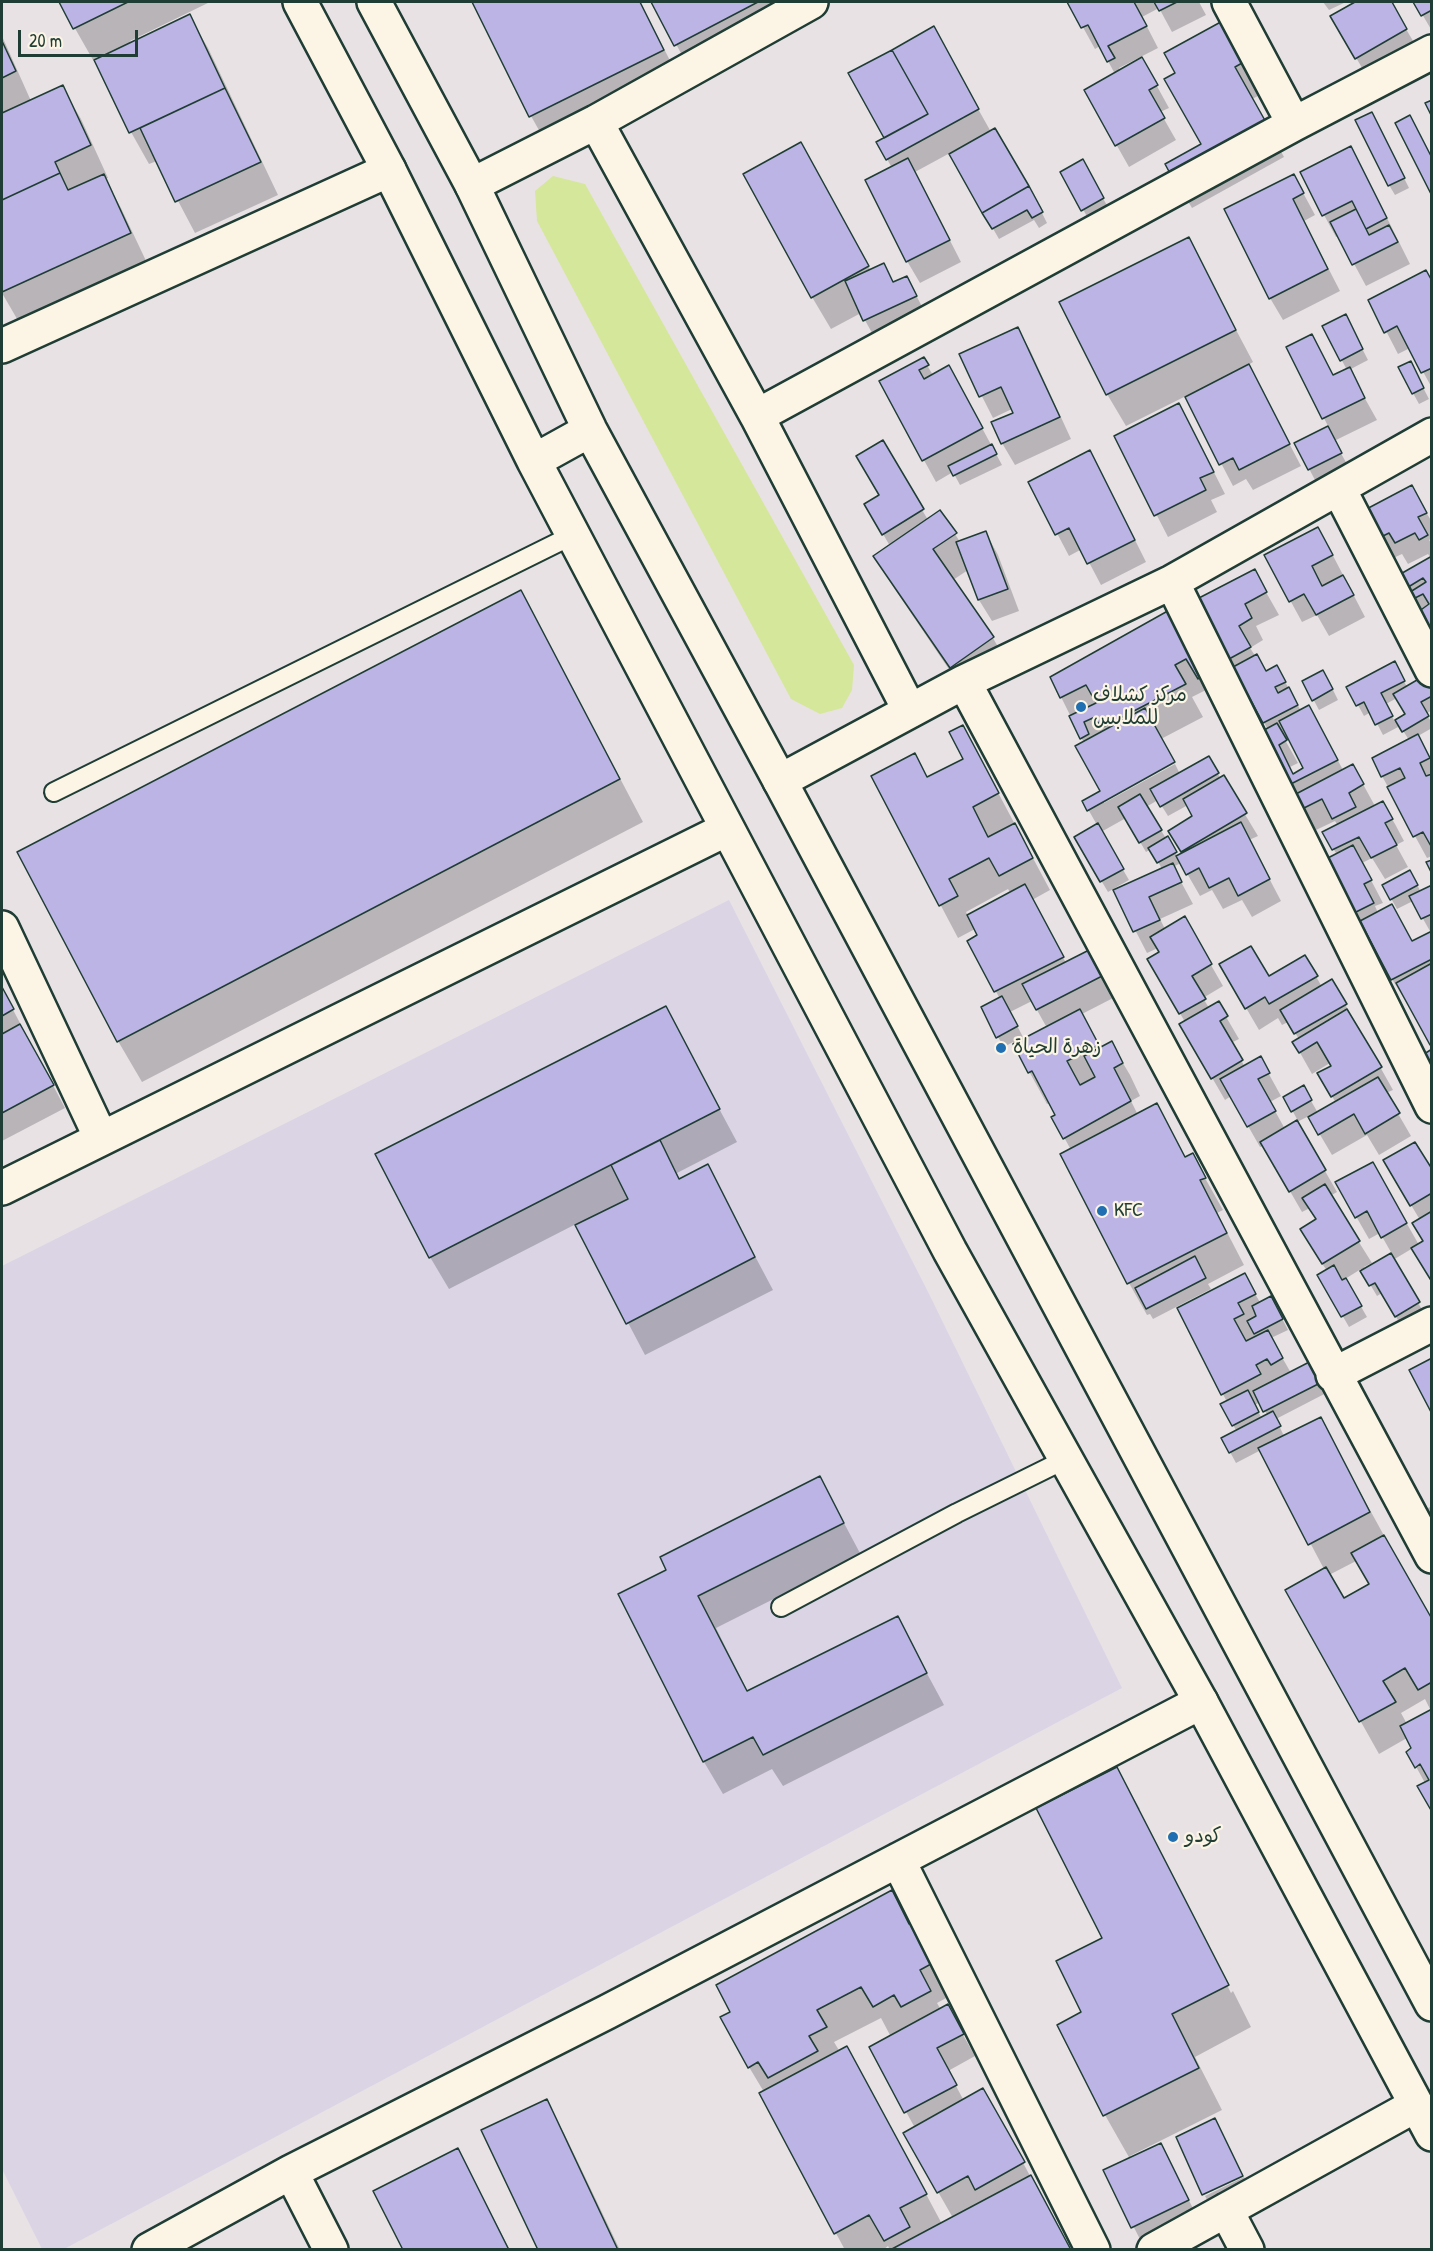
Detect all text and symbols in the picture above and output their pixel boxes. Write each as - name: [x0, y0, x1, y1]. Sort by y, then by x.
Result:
- scale bar: [21, 18, 141, 56]
- text: 20 m: [29, 28, 62, 53]
- place label: مركز كشلاف للملابس: [1093, 684, 1187, 731]
- marker: مركز كشلاف للملابس: [1074, 700, 1088, 714]
- place label: زهرة الحياة: [1013, 1036, 1101, 1060]
- marker: زهرة الحياة: [994, 1041, 1008, 1055]
- place label: KFC: [1114, 1199, 1143, 1223]
- marker: KFC: [1095, 1204, 1109, 1218]
- place label: كودو: [1185, 1825, 1222, 1849]
- marker: كودو: [1166, 1830, 1180, 1844]

